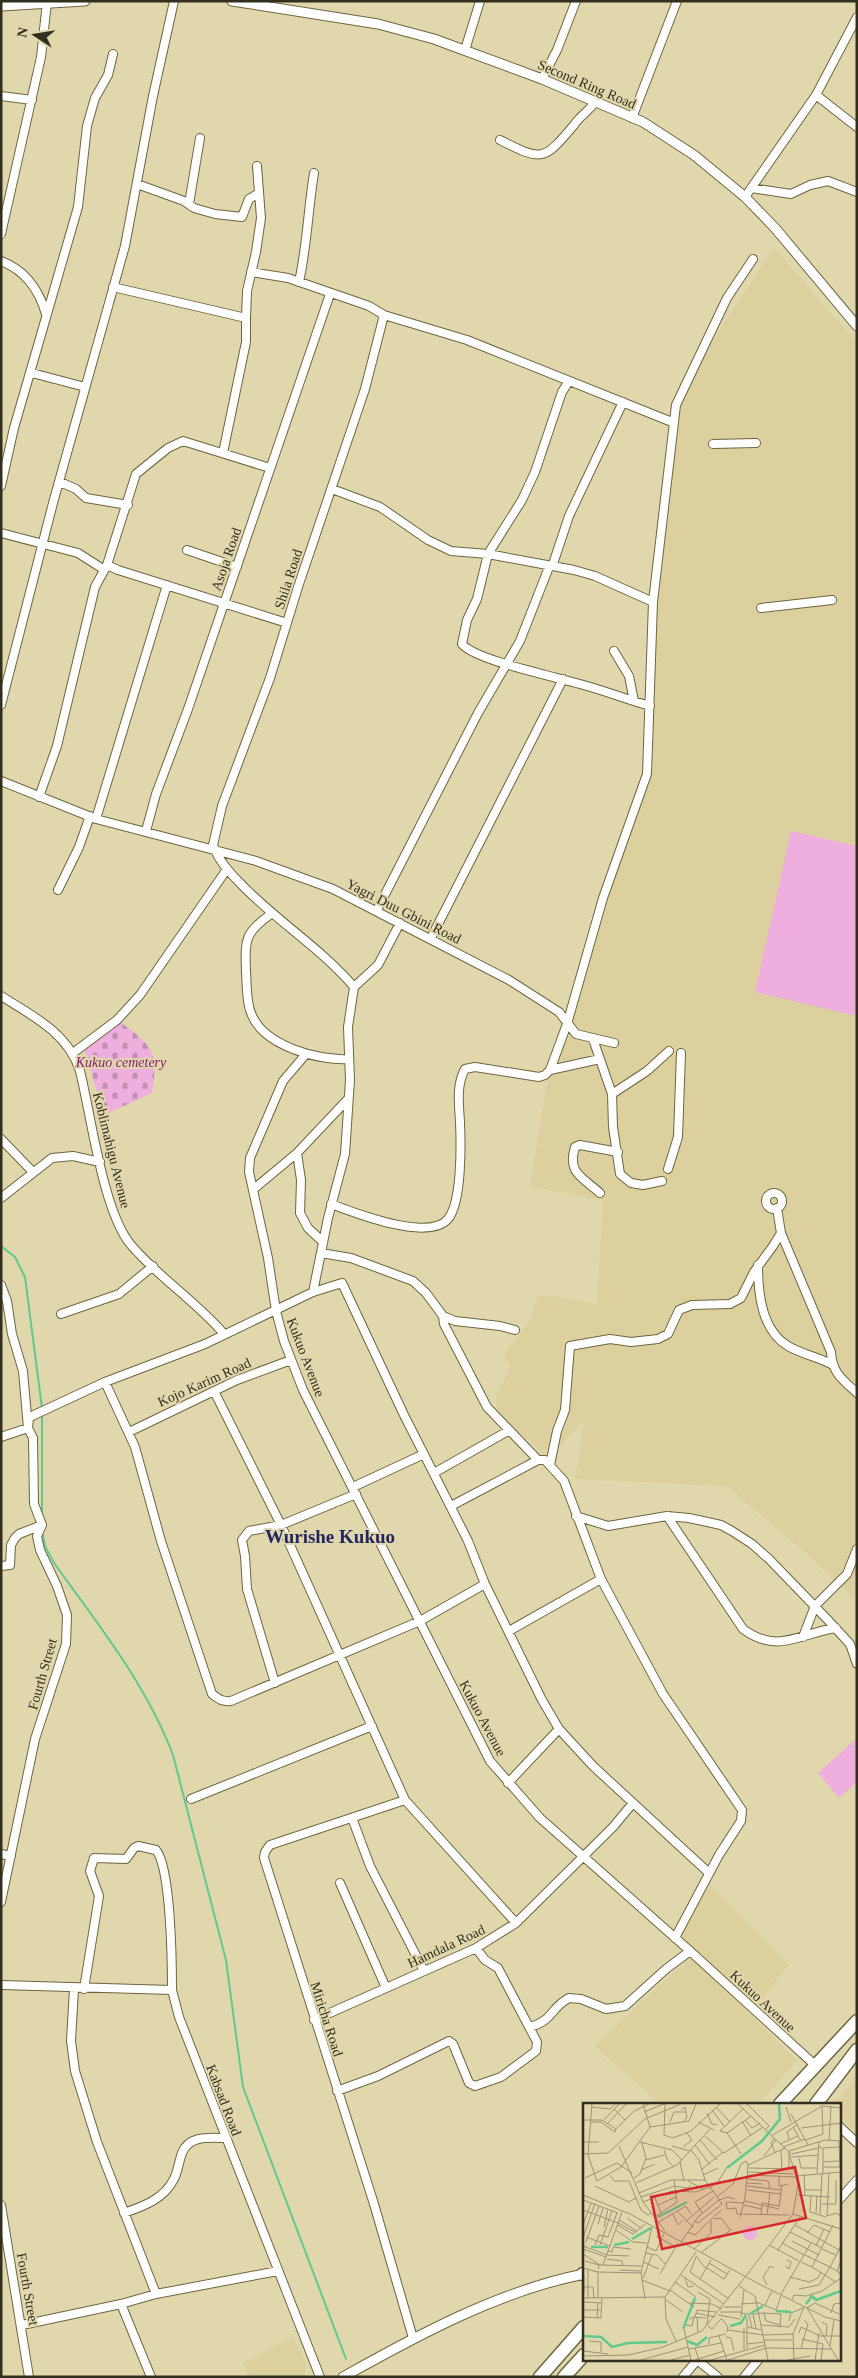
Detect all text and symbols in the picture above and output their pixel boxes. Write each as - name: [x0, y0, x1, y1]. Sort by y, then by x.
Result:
- north arrow: [10, 10, 60, 60]
- text: N: [14, 26, 31, 39]
- street label: Second Ring Road: [536, 57, 638, 112]
- street label: Asoja Road: [209, 526, 244, 593]
- street label: Shila Road: [272, 547, 305, 611]
- street label: Yagri Duu Gbini Road: [344, 876, 464, 947]
- park label: Kukuo cemetery: [75, 1055, 167, 1070]
- street label: Koblimahigu Avenue: [90, 1091, 133, 1210]
- street label: Kukuo Avenue: [284, 1316, 327, 1399]
- street label: Kojo Karim Road: [155, 1355, 253, 1410]
- district label: Wurishe Kukuo: [265, 1526, 395, 1547]
- street label: Fourth Street: [25, 1637, 60, 1712]
- street label: Kukuo Avenue: [456, 1678, 509, 1759]
- street label: Hamdala Road: [405, 1922, 487, 1971]
- street label: Kukuo Avenue: [727, 1967, 798, 2035]
- street label: Miricha Road: [307, 1980, 346, 2058]
- street label: Kabsad Road: [203, 2062, 244, 2138]
- inset map: [583, 2103, 840, 2360]
- street label: Fourth Street: [14, 2252, 41, 2327]

